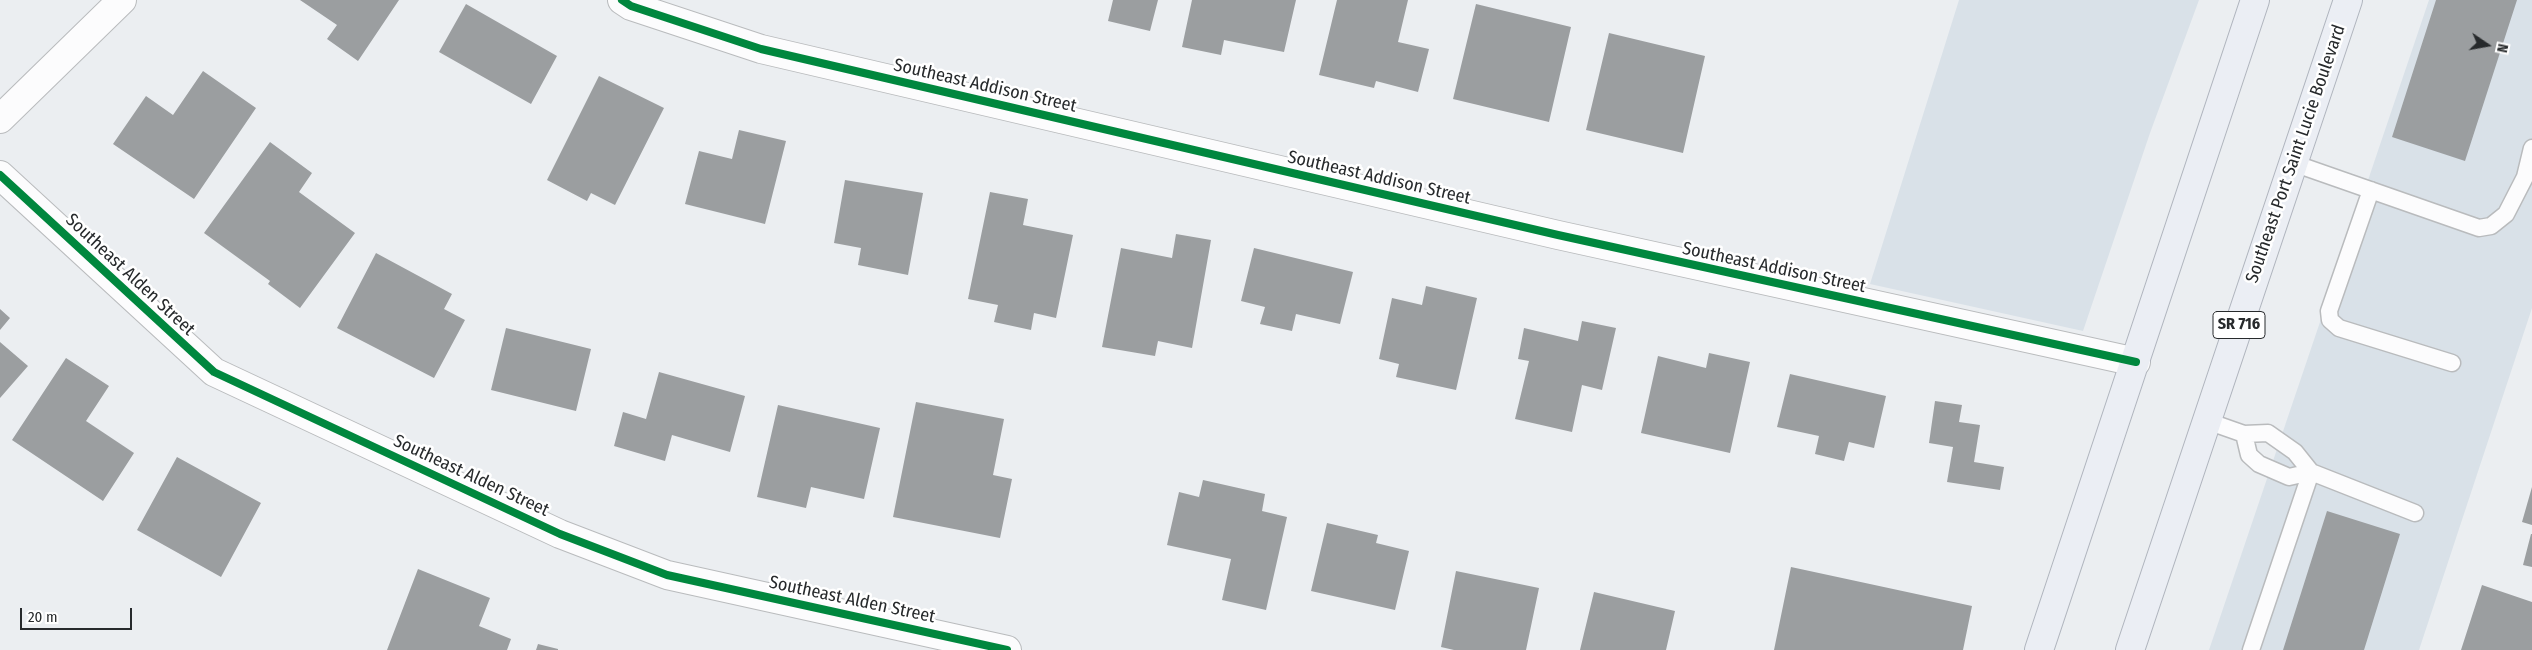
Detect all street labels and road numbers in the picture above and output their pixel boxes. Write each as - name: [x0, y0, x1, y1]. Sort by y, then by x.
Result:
- street label: Southeast Port Saint Lucie Boulevard: [2242, 22, 2350, 286]
- street label: Southeast Addison Street: [892, 54, 1078, 118]
- street label: Southeast Addison Street: [1286, 146, 1472, 210]
- street label: Southeast Alden Street: [61, 209, 199, 341]
- street label: Southeast Addison Street: [1680, 238, 1868, 298]
- road number: SR 716: [2213, 312, 2265, 338]
- street label: Southeast Alden Street: [390, 430, 552, 522]
- street label: Southeast Alden Street: [767, 572, 937, 628]

